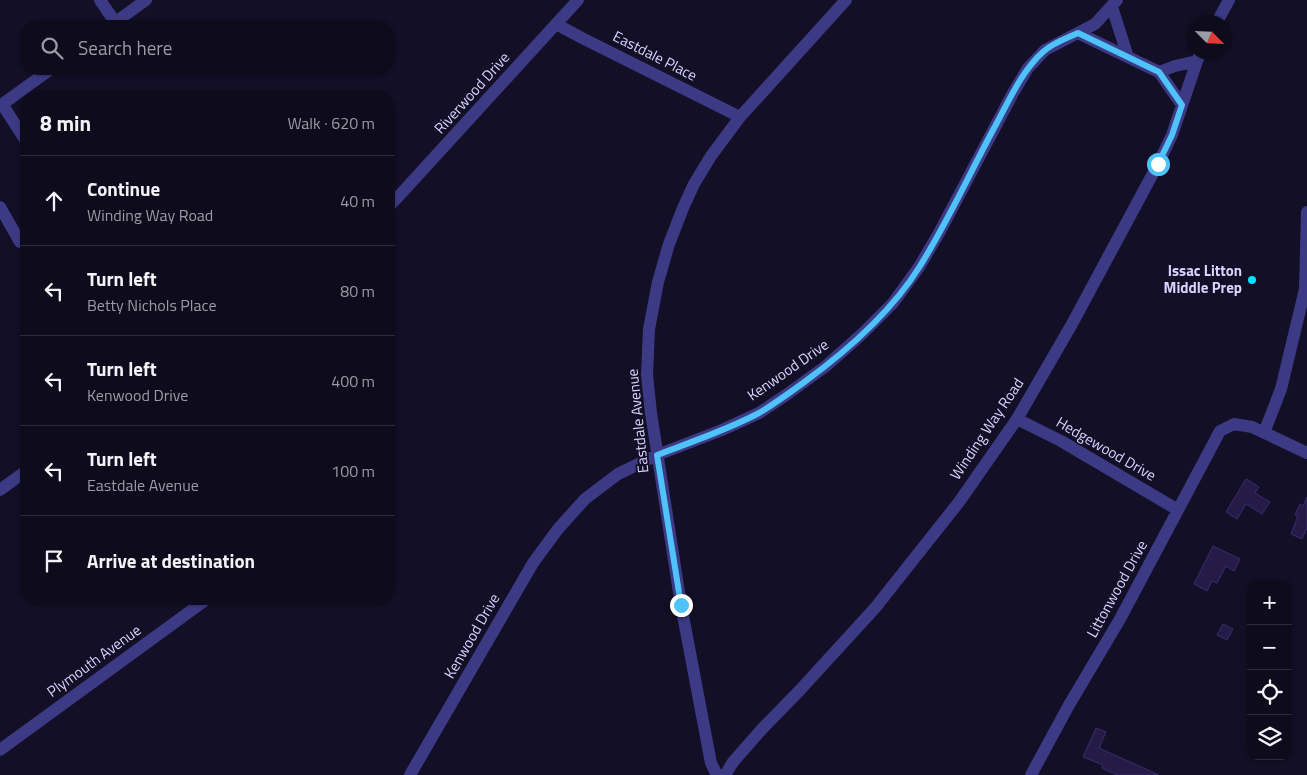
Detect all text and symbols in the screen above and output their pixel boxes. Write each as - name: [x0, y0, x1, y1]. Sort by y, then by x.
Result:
- north arrow: [1187, 15, 1232, 60]
- search box: [20, 20, 395, 75]
- street label: Eastdale Place: [609, 24, 701, 87]
- text: Search here: [78, 33, 172, 62]
- icon: search: [38, 34, 66, 62]
- street label: Riverwood Drive: [428, 46, 515, 139]
- text: 8 min: [40, 107, 91, 139]
- text: Walk · 620 m: [287, 111, 375, 135]
- route start: [1147, 153, 1170, 176]
- text: Continue: [87, 174, 160, 203]
- icon: ahead: [40, 187, 68, 215]
- text: 40 m: [340, 189, 375, 213]
- text: Winding Way Road: [87, 203, 213, 227]
- place label: Issac Litton Middle Prep: [1164, 259, 1242, 299]
- text: Turn left: [87, 264, 157, 293]
- marker: Issac Litton Middle Prep: [1246, 274, 1258, 286]
- icon: left: [40, 277, 68, 305]
- text: 80 m: [340, 279, 375, 303]
- text: Betty Nichols Place: [87, 293, 217, 317]
- street label: Kenwood Drive: [742, 333, 833, 406]
- text: Turn left: [87, 354, 157, 383]
- icon: left: [40, 367, 68, 395]
- street label: Eastdale Avenue: [621, 368, 654, 474]
- text: 400 m: [331, 369, 375, 393]
- street label: Winding Way Road: [944, 373, 1029, 484]
- text: Kenwood Drive: [87, 383, 188, 407]
- street label: Hedgewood Drive: [1052, 411, 1161, 487]
- text: Turn left: [87, 444, 157, 473]
- icon: left: [40, 457, 68, 485]
- text: 100 m: [331, 459, 375, 483]
- text: Eastdale Avenue: [87, 473, 199, 497]
- street label: Littonwood Drive: [1080, 536, 1153, 642]
- text: Arrive at destination: [87, 546, 255, 575]
- icon: arrive: [40, 547, 68, 575]
- map controls: [1247, 580, 1292, 760]
- button: +: [1247, 580, 1292, 625]
- street label: Kenwood Drive: [438, 589, 505, 683]
- route end: [670, 594, 693, 617]
- street label: Plymouth Avenue: [42, 618, 146, 703]
- button: −: [1247, 625, 1292, 670]
- button: locate: [1247, 670, 1292, 715]
- button: layers: [1247, 715, 1292, 760]

